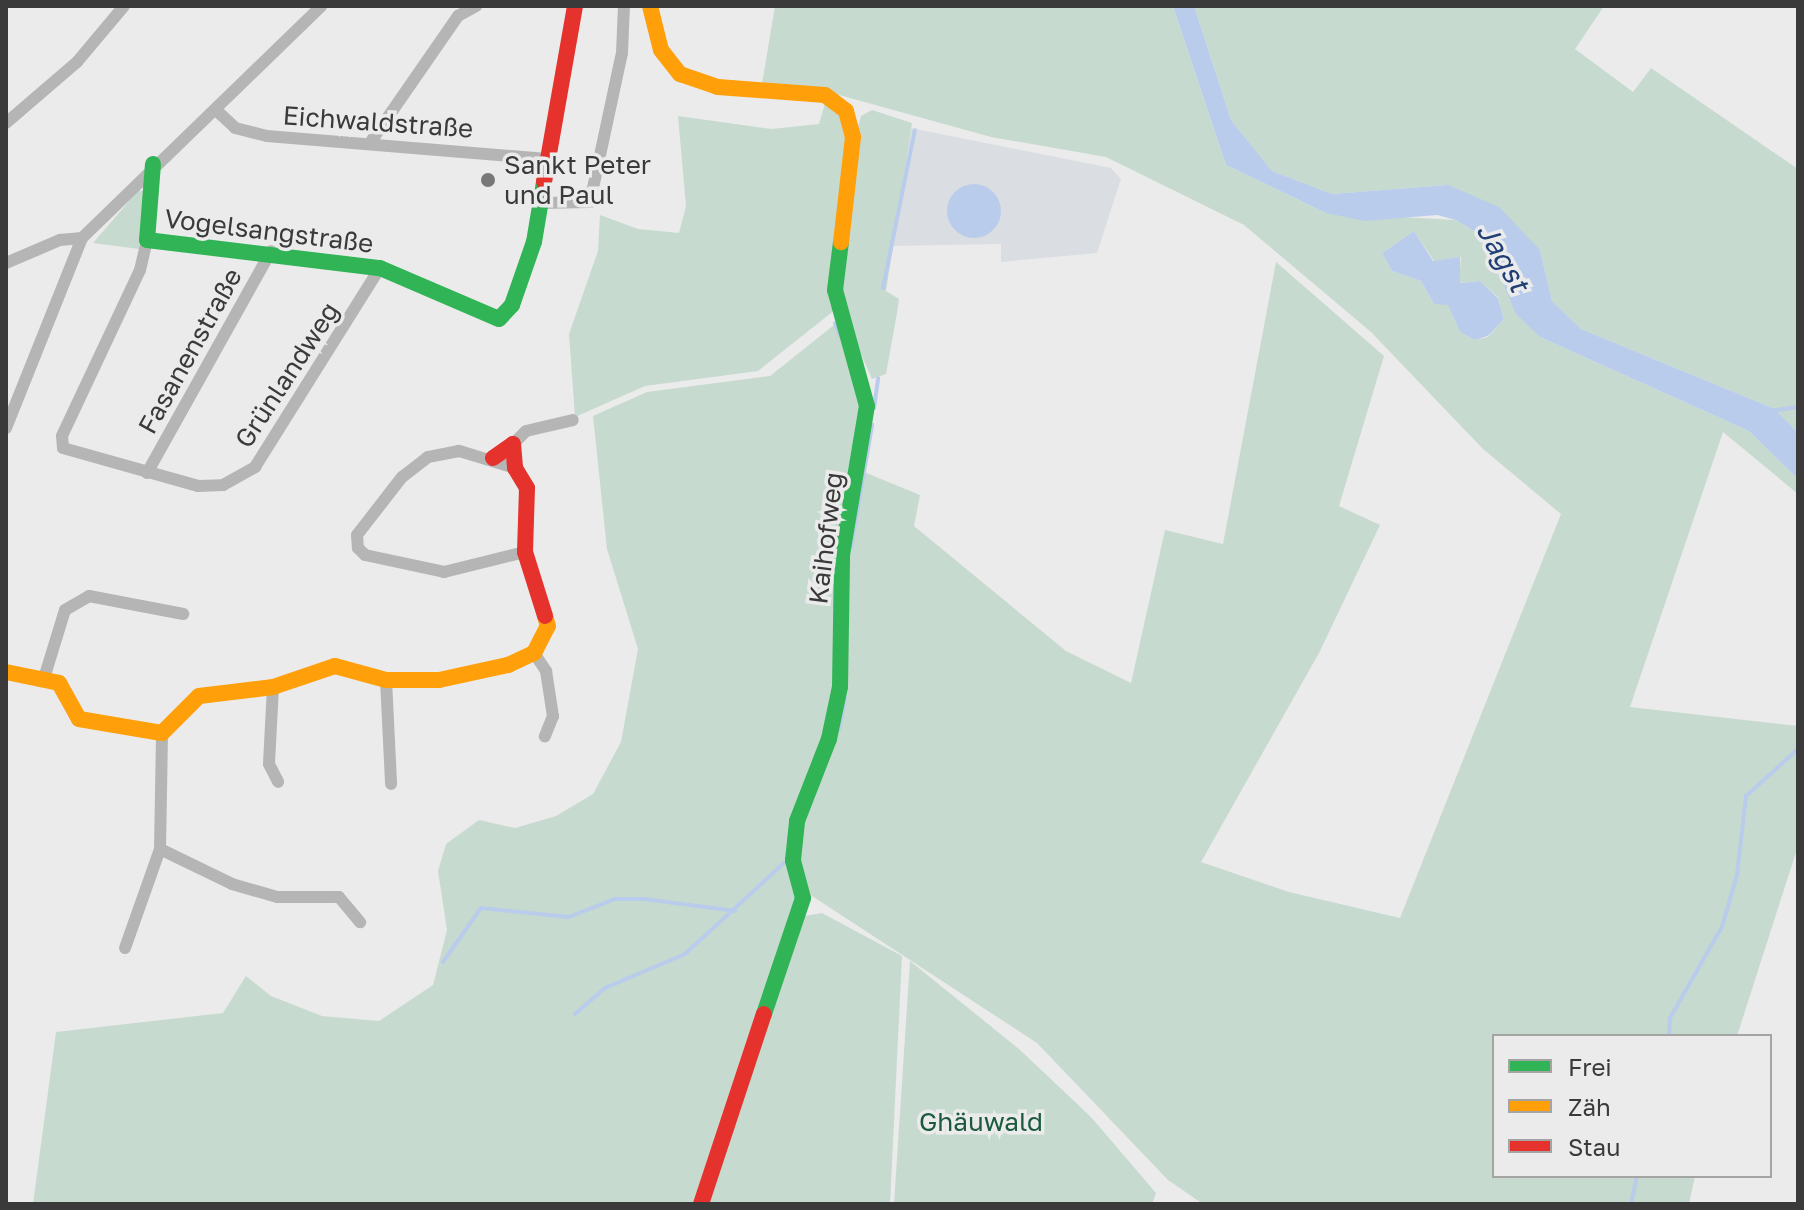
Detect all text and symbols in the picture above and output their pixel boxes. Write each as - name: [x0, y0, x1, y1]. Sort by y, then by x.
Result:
- street label: Eichwaldstraße: [282, 100, 474, 144]
- place label: Sankt Peter und Paul: [504, 149, 651, 210]
- marker: Sankt Peter und Paul: [479, 171, 497, 189]
- street label: Vogelsangstraße: [163, 203, 375, 259]
- water label: Jagst: [1470, 216, 1536, 298]
- street label: Fasanenstraße: [132, 263, 248, 439]
- street label: Grünlandweg: [228, 296, 346, 454]
- street label: Kaihofweg: [802, 470, 850, 606]
- legend: [1492, 1034, 1772, 1178]
- text: Frei: [1568, 1052, 1612, 1081]
- text: Zäh: [1568, 1092, 1611, 1121]
- park label: Ghäuwald: [919, 1106, 1043, 1138]
- text: Stau: [1568, 1132, 1621, 1161]

